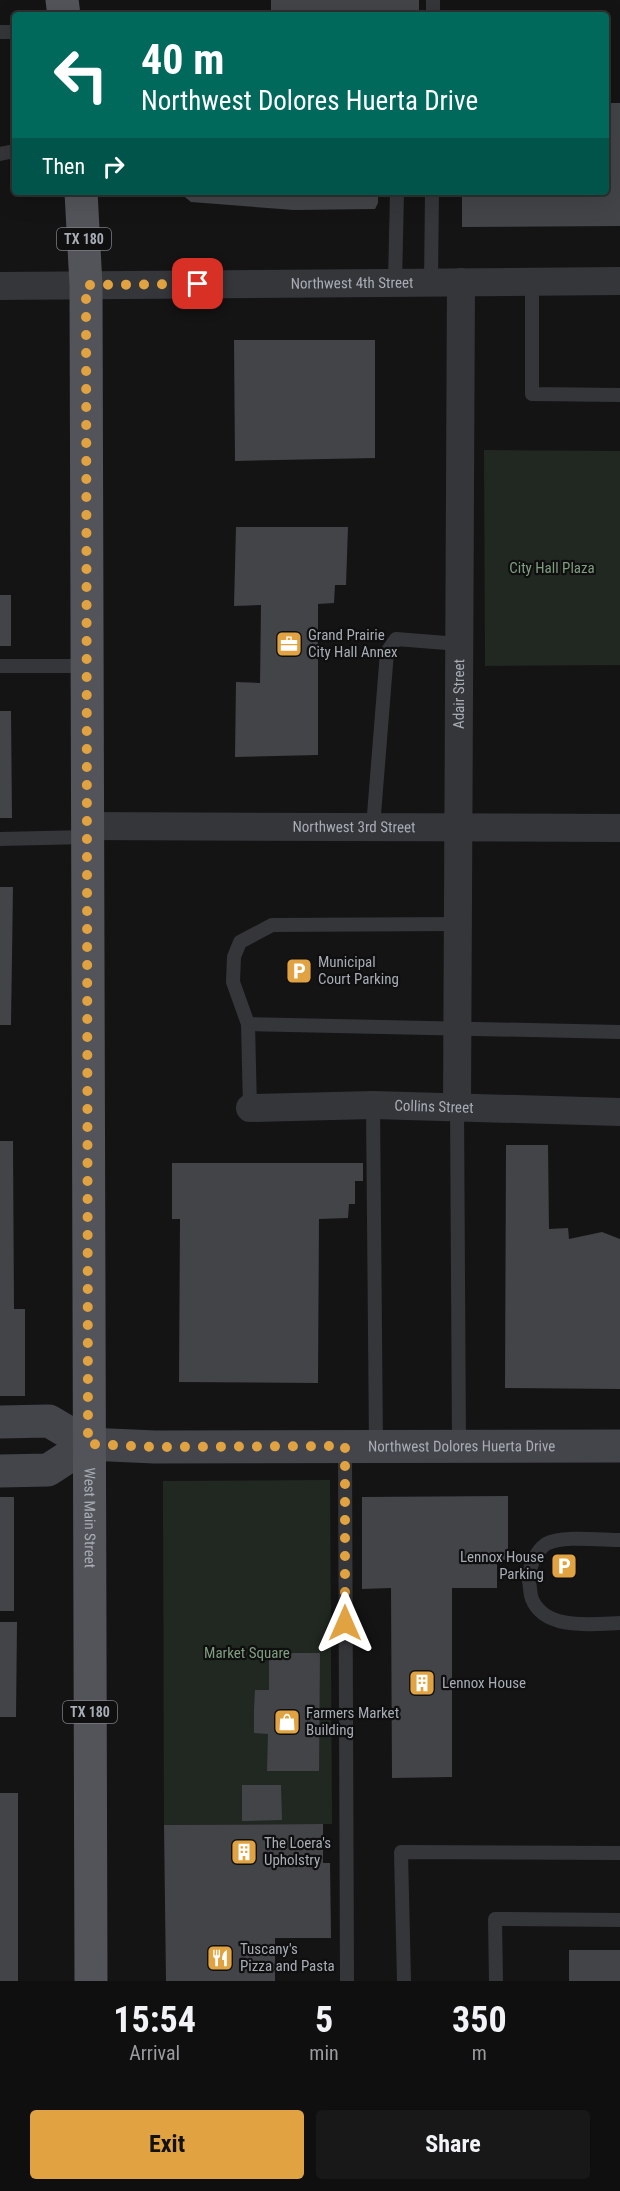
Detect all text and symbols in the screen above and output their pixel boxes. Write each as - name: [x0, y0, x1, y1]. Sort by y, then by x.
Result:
- text: 40 m: [141, 35, 224, 84]
- icon: left: [42, 36, 120, 114]
- text: Northwest Dolores Huerta Drive: [141, 85, 478, 117]
- icon: right: [97, 150, 130, 183]
- text: Then: [42, 154, 85, 179]
- road number: TX 180: [57, 228, 111, 250]
- pin: [172, 258, 223, 309]
- icon: arrive: [181, 267, 214, 300]
- street label: Northwest 4th Street: [291, 274, 413, 293]
- park label: City Hall Plaza: [509, 559, 595, 577]
- place label: Grand Prairie City Hall Annex: [308, 626, 398, 661]
- office icon: Grand Prairie City Hall Annex: [274, 629, 304, 659]
- street label: Adair Street: [450, 659, 468, 729]
- street label: Northwest 3rd Street: [292, 818, 416, 836]
- place label: Municipal Court Parking: [318, 953, 399, 988]
- parking icon: Municipal Court Parking: [284, 956, 314, 986]
- street label: Collins Street: [394, 1097, 474, 1117]
- street label: Northwest Dolores Huerta Drive: [368, 1437, 555, 1456]
- street label: West Main Street: [80, 1467, 99, 1568]
- place label: Lennox House Parking: [460, 1548, 544, 1583]
- parking icon: Lennox House Parking: [549, 1551, 579, 1581]
- position arrow: [313, 1591, 377, 1655]
- park label: Market Square: [204, 1644, 290, 1662]
- building icon: Lennox House: [407, 1668, 437, 1698]
- place label: Lennox House: [442, 1674, 526, 1692]
- road number: TX 180: [63, 1701, 117, 1723]
- place label: Farmers Market Building: [306, 1704, 399, 1739]
- shop icon: Farmers Market Building: [272, 1707, 302, 1737]
- place label: The Loera's Upholstry: [264, 1834, 331, 1869]
- building icon: The Loera's Upholstry: [229, 1837, 259, 1867]
- place label: Tuscany's Pizza and Pasta: [240, 1940, 335, 1975]
- restaurant icon: Tuscany's Pizza and Pasta: [205, 1943, 235, 1973]
- text: 15:54: [113, 1999, 196, 2041]
- text: 5: [315, 1999, 333, 2041]
- text: 350: [452, 1999, 507, 2041]
- text: Arrival: [129, 2041, 180, 2065]
- text: min: [309, 2041, 339, 2065]
- text: m: [472, 2041, 487, 2065]
- button: Exit: [30, 2110, 304, 2179]
- button: Share: [316, 2110, 590, 2179]

